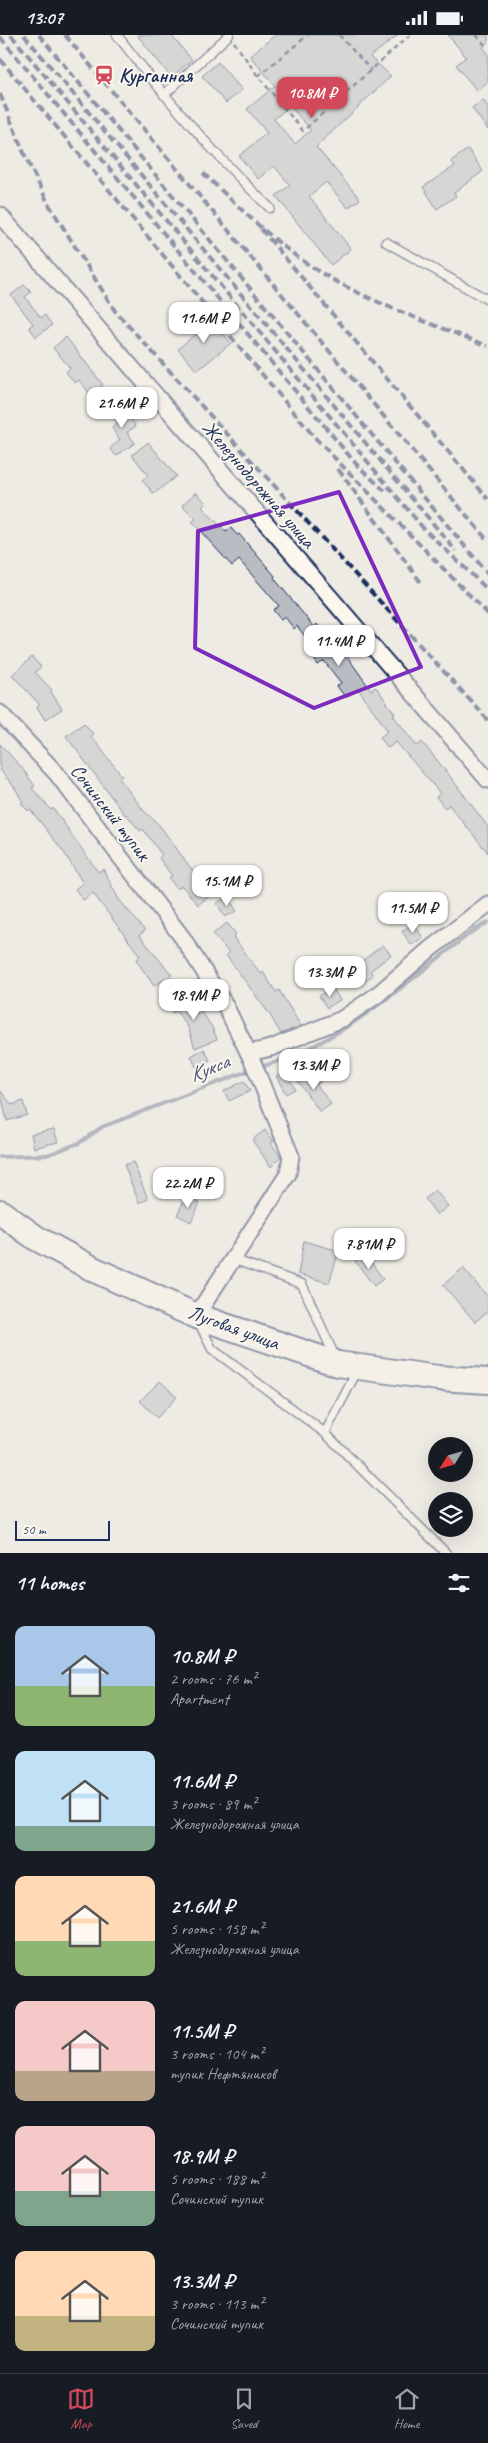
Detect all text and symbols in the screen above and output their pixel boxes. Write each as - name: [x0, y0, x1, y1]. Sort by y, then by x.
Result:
- text: 13:07: [25, 6, 63, 30]
- place label: Курганная: [119, 63, 194, 88]
- station icon: Курганная: [93, 64, 115, 86]
- pin: 10.8M ₽: [266, 77, 358, 119]
- text: 10.8M ₽: [288, 83, 336, 103]
- pin: 11.6M ₽: [158, 301, 250, 344]
- text: 11.6M ₽: [180, 308, 228, 328]
- pin: 21.6M ₽: [76, 387, 168, 429]
- text: 21.6M ₽: [98, 393, 146, 413]
- street label: Железнодорожная улица: [196, 415, 322, 554]
- pin: 11.4M ₽: [293, 625, 385, 667]
- text: 11.4M ₽: [315, 631, 363, 651]
- street label: Сочинский тупик: [65, 759, 157, 867]
- pin: 15.1M ₽: [181, 865, 273, 907]
- text: 15.1M ₽: [203, 871, 251, 891]
- pin: 11.5M ₽: [367, 891, 459, 934]
- text: 11.5M ₽: [389, 898, 437, 918]
- pin: 13.3M ₽: [284, 955, 376, 998]
- text: 13.3M ₽: [306, 962, 354, 982]
- pin: 18.9M ₽: [148, 979, 240, 1021]
- text: 18.9M ₽: [170, 985, 218, 1005]
- water label: Кукса: [185, 1047, 235, 1088]
- pin: 13.3M ₽: [268, 1049, 360, 1091]
- text: 13.3M ₽: [290, 1055, 338, 1075]
- pin: 22.2M ₽: [142, 1167, 234, 1209]
- text: 22.2M ₽: [164, 1173, 212, 1193]
- pin: 7.81M ₽: [323, 1227, 415, 1270]
- text: 7.81M ₽: [345, 1234, 393, 1254]
- street label: Луговая улица: [185, 1299, 284, 1356]
- north arrow: [428, 1437, 472, 1483]
- map controls: [428, 1437, 473, 1537]
- button: layers: [428, 1492, 473, 1537]
- scale bar: [15, 1518, 110, 1541]
- text: 50 m: [22, 1521, 46, 1538]
- icon: filters: [445, 1569, 473, 1597]
- text: 11 homes: [15, 1570, 84, 1596]
- text: 10.8M ₽: [170, 1643, 234, 1669]
- icon: home: [55, 1646, 115, 1706]
- text: 2 rooms · 76 m²: [170, 1669, 256, 1689]
- text: Apartment: [170, 1689, 229, 1709]
- text: 11.6M ₽: [170, 1768, 234, 1794]
- icon: home: [55, 1771, 115, 1831]
- text: 3 rooms · 89 m²: [170, 1794, 256, 1814]
- text: Железнодорожная улица: [170, 1814, 299, 1834]
- text: 21.6M ₽: [170, 1893, 234, 1919]
- icon: home: [55, 1896, 115, 1956]
- text: 5 rooms · 158 m²: [170, 1919, 264, 1939]
- text: Железнодорожная улица: [170, 1939, 299, 1959]
- text: 11.5M ₽: [170, 2018, 233, 2044]
- icon: home: [55, 2021, 115, 2081]
- text: 3 rooms · 104 m²: [170, 2044, 264, 2064]
- text: тупик Нефтяников: [170, 2064, 275, 2084]
- text: 18.9M ₽: [170, 2143, 234, 2169]
- icon: home: [55, 2146, 115, 2206]
- text: 5 rooms · 188 m²: [170, 2169, 264, 2189]
- text: Сочинский тупик: [170, 2189, 263, 2209]
- text: 13.3M ₽: [170, 2268, 234, 2294]
- icon: home: [55, 2271, 115, 2331]
- text: 3 rooms · 113 m²: [170, 2294, 264, 2314]
- text: Сочинский тупик: [170, 2314, 263, 2334]
- tab: Map: [67, 2385, 95, 2432]
- tab: Saved: [230, 2385, 258, 2432]
- tab: Home: [393, 2385, 421, 2432]

